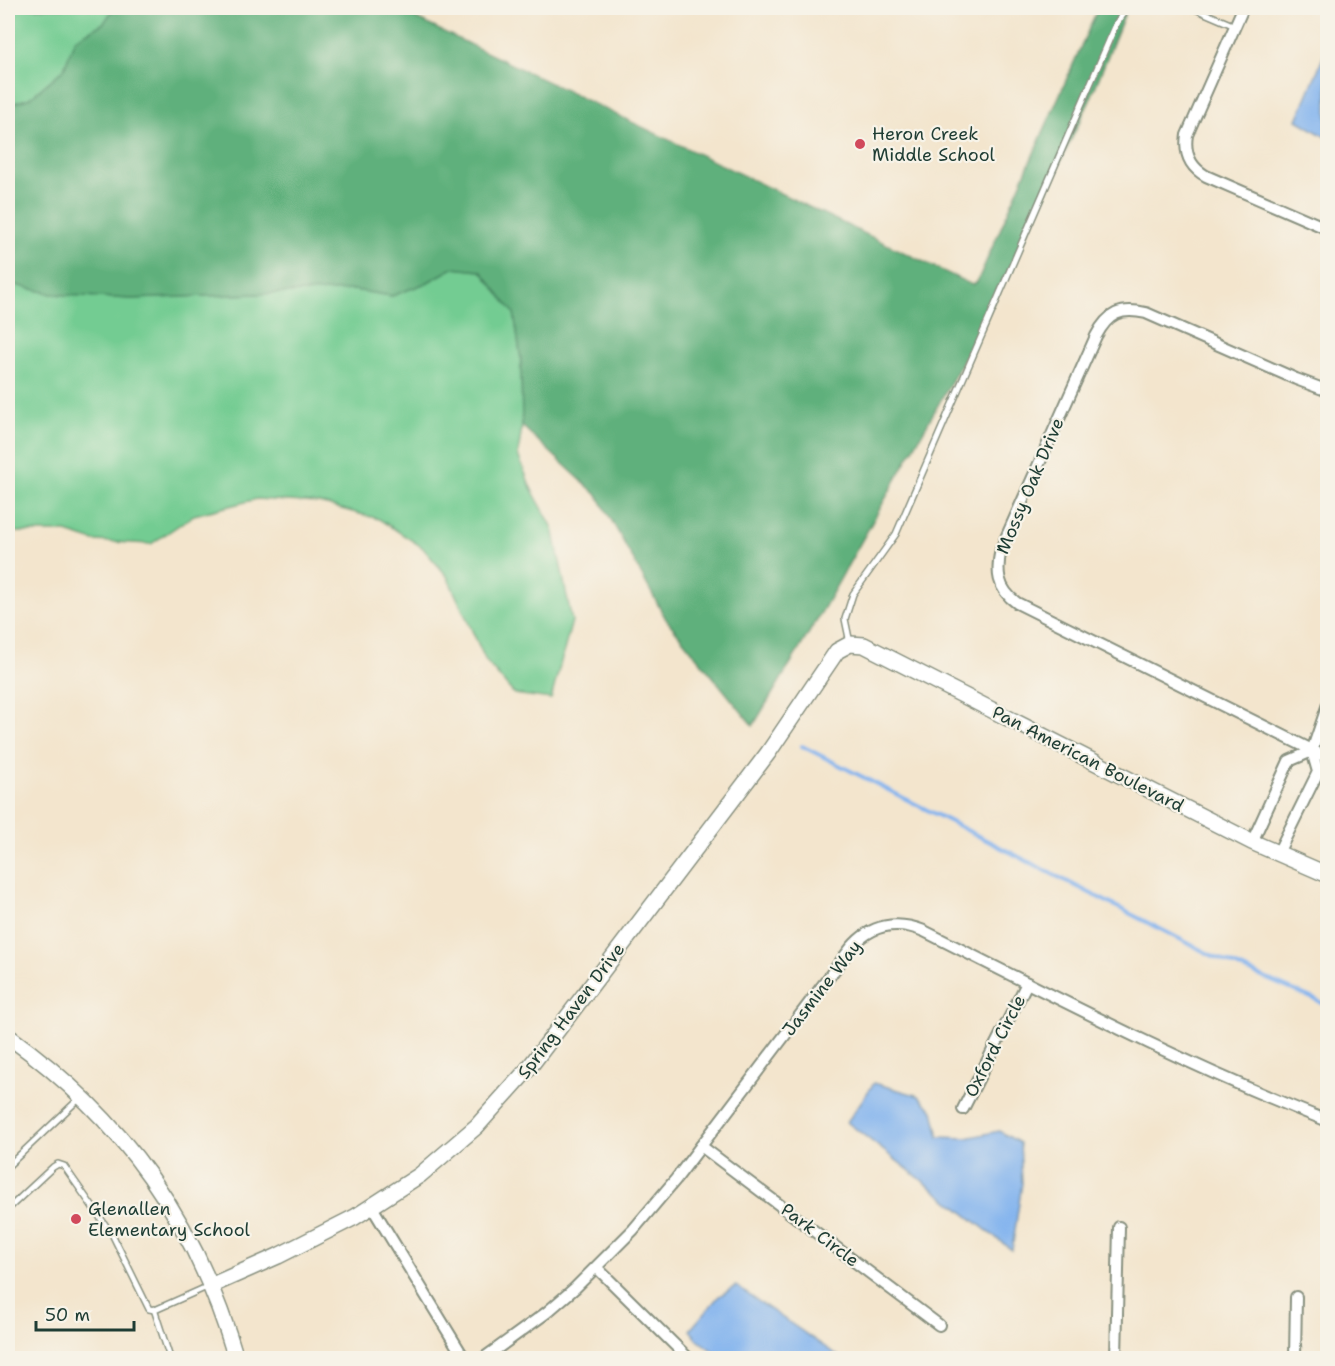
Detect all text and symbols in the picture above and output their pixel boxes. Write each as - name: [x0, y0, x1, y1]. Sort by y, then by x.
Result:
- place label: Heron Creek Middle School: [872, 122, 996, 167]
- marker: Heron Creek Middle School: [853, 137, 867, 151]
- street label: Mossy Oak Drive: [990, 414, 1070, 558]
- street label: Pan American Boulevard: [988, 700, 1188, 818]
- street label: Jasmine Way: [777, 935, 867, 1041]
- street label: Spring Haven Drive: [512, 938, 630, 1084]
- street label: Oxford Circle: [959, 991, 1031, 1101]
- place label: Glenallen Elementary School: [88, 1197, 251, 1242]
- street label: Park Circle: [776, 1198, 864, 1272]
- marker: Glenallen Elementary School: [69, 1212, 83, 1226]
- scale bar: [36, 1294, 134, 1332]
- text: 50 m: [45, 1303, 90, 1327]

